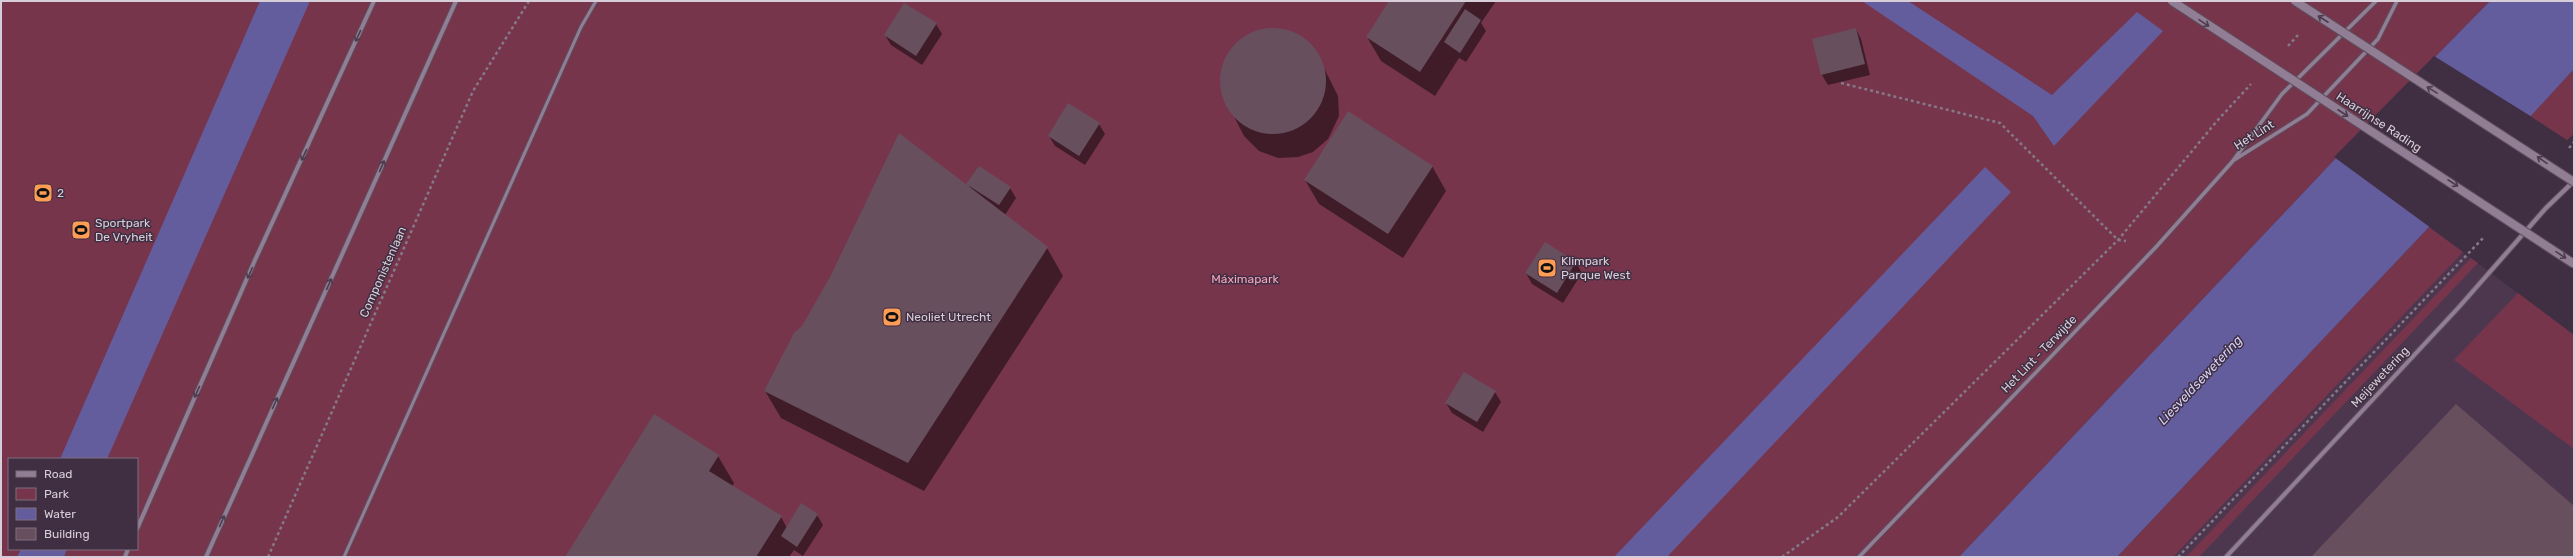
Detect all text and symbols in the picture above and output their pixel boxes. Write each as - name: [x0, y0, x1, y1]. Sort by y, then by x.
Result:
- one-way arrow: [2318, 15, 2329, 23]
- one-way arrow: [2198, 19, 2209, 27]
- one-way arrow: [354, 30, 361, 42]
- one-way arrow: [2427, 85, 2438, 94]
- street label: Haarrijnse Rading: [2334, 89, 2424, 155]
- one-way arrow: [2337, 109, 2348, 117]
- street label: Het Lint: [2231, 117, 2277, 153]
- one-way arrow: [300, 148, 307, 160]
- one-way arrow: [2537, 156, 2548, 164]
- one-way arrow: [379, 160, 386, 172]
- one-way arrow: [2447, 179, 2458, 188]
- sports icon: 2: [32, 182, 54, 204]
- place label: 2: [57, 186, 64, 200]
- place label: Sportpark De Vryheit: [95, 216, 153, 244]
- sports icon: Sportpark De Vryheit: [70, 219, 92, 241]
- street label: Componistenlaan: [357, 224, 409, 320]
- one-way arrow: [2555, 251, 2566, 259]
- place label: Klimpark Parque West: [1561, 254, 1631, 282]
- sports icon: Klimpark Parque West: [1536, 257, 1558, 279]
- one-way arrow: [246, 267, 253, 279]
- park label: Máximapark: [1211, 272, 1279, 286]
- one-way arrow: [326, 279, 333, 291]
- sports icon: Neoliet Utrecht: [881, 306, 903, 328]
- place label: Neoliet Utrecht: [906, 310, 991, 324]
- street label: Het Lint - Terwijde: [1998, 312, 2080, 396]
- water label: Liesveldsewetering: [2155, 332, 2246, 428]
- street label: Meijewetering: [2348, 344, 2412, 410]
- one-way arrow: [193, 386, 201, 398]
- one-way arrow: [272, 397, 280, 409]
- legend: [8, 458, 138, 550]
- text: Road: [44, 467, 72, 481]
- text: Park: [44, 487, 70, 501]
- text: Water: [44, 507, 76, 521]
- one-way arrow: [219, 516, 226, 528]
- text: Building: [44, 527, 90, 541]

